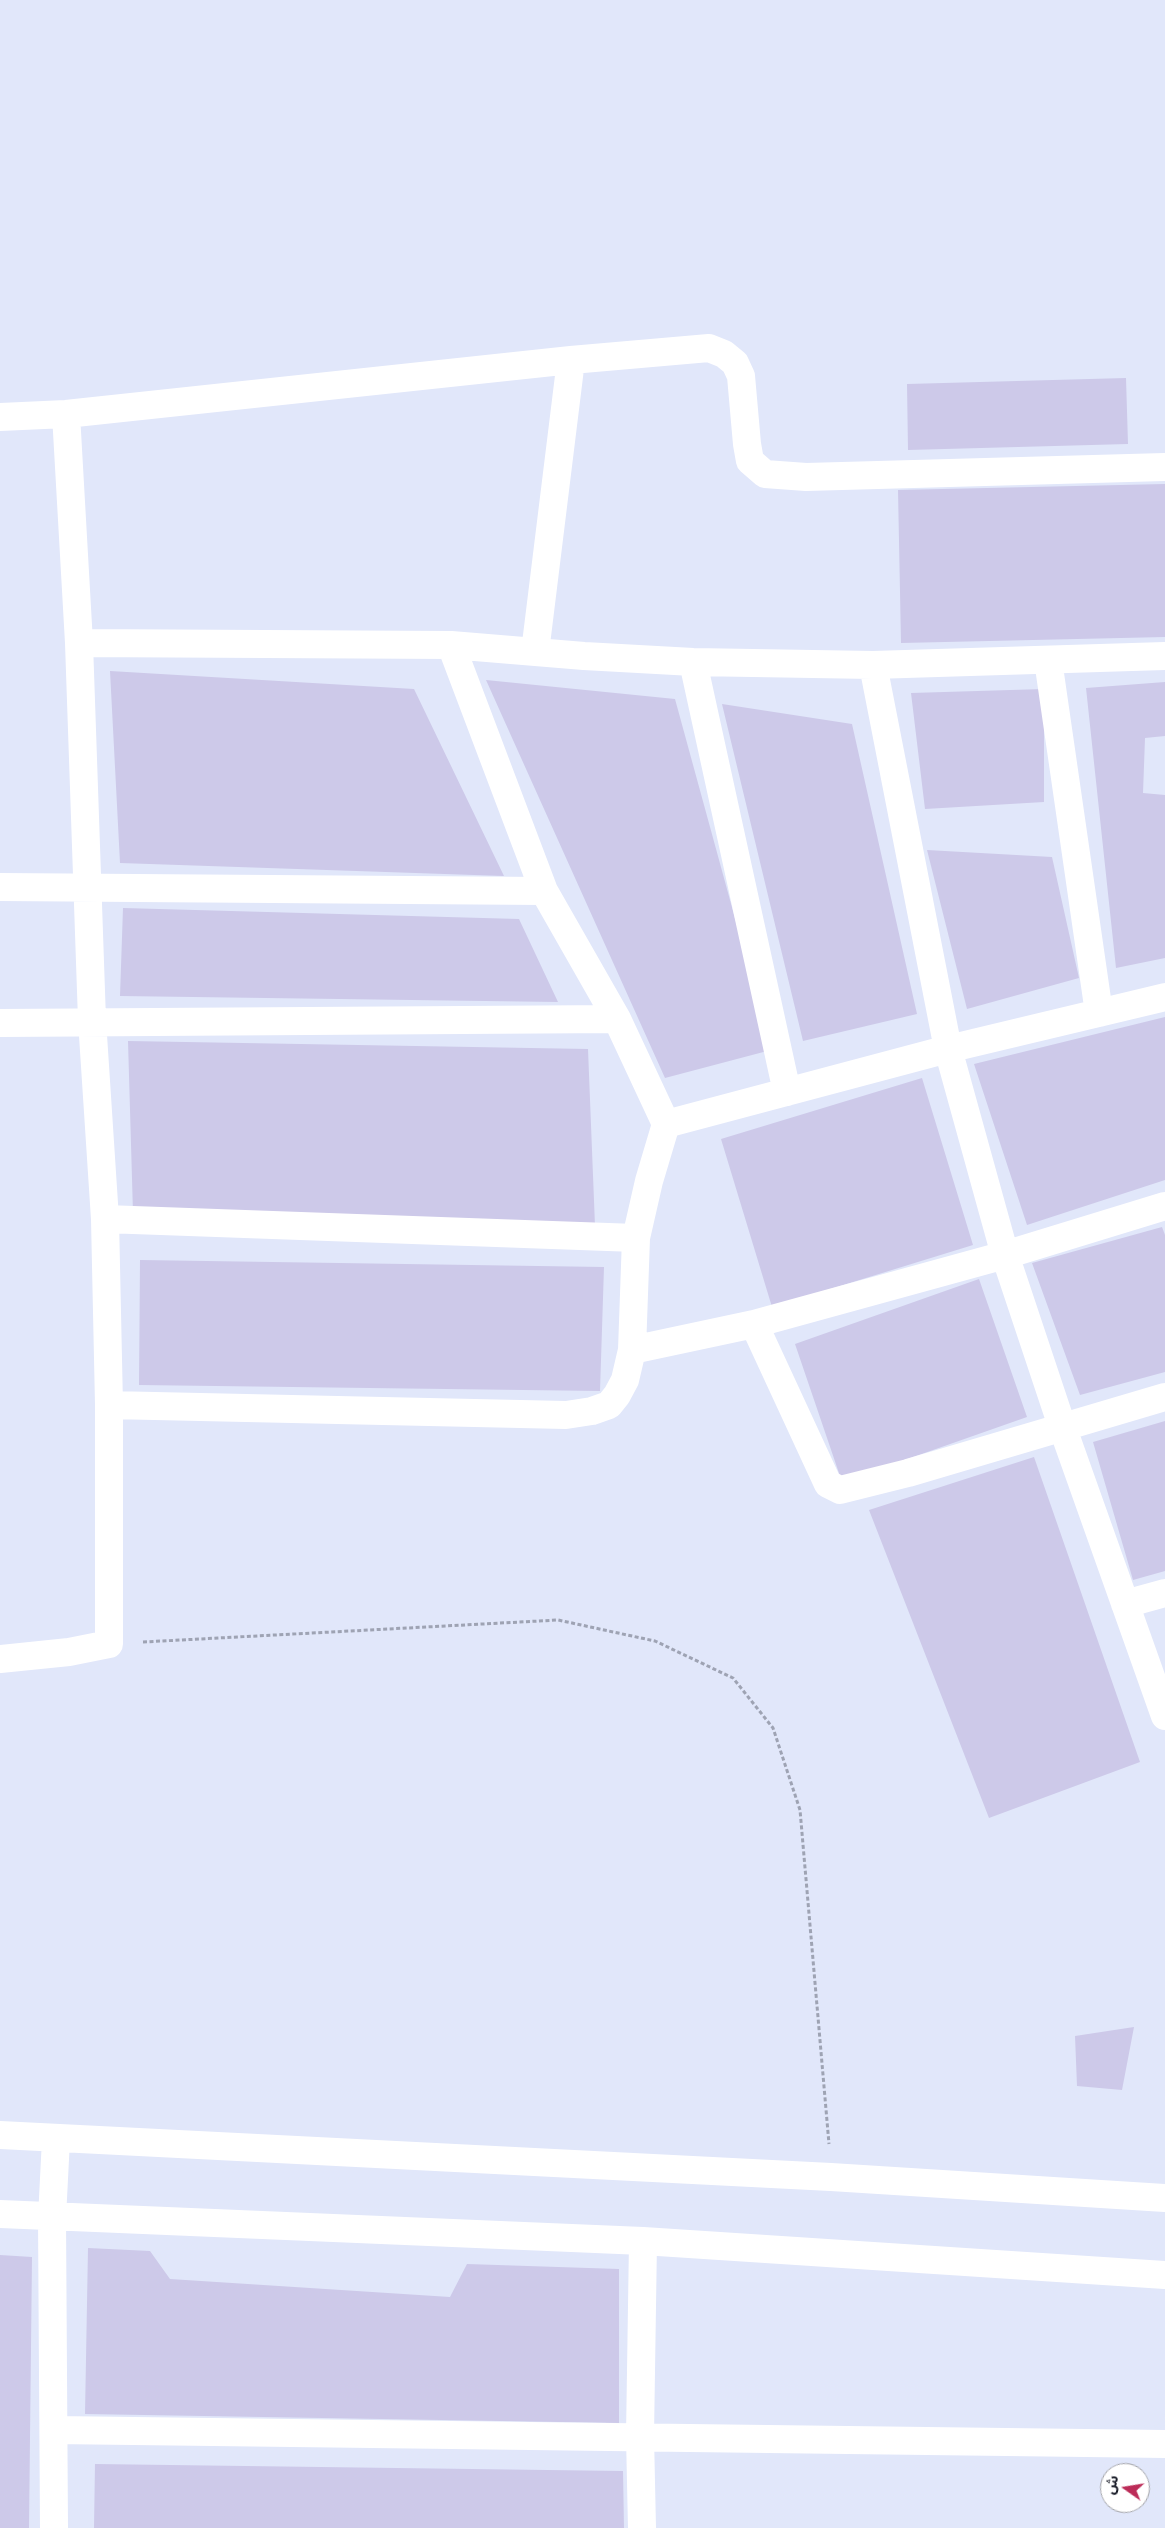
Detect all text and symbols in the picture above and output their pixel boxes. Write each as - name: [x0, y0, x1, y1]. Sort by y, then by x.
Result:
- north arrow: [1100, 2463, 1150, 2513]
- text: ش: [1100, 2473, 1122, 2496]

